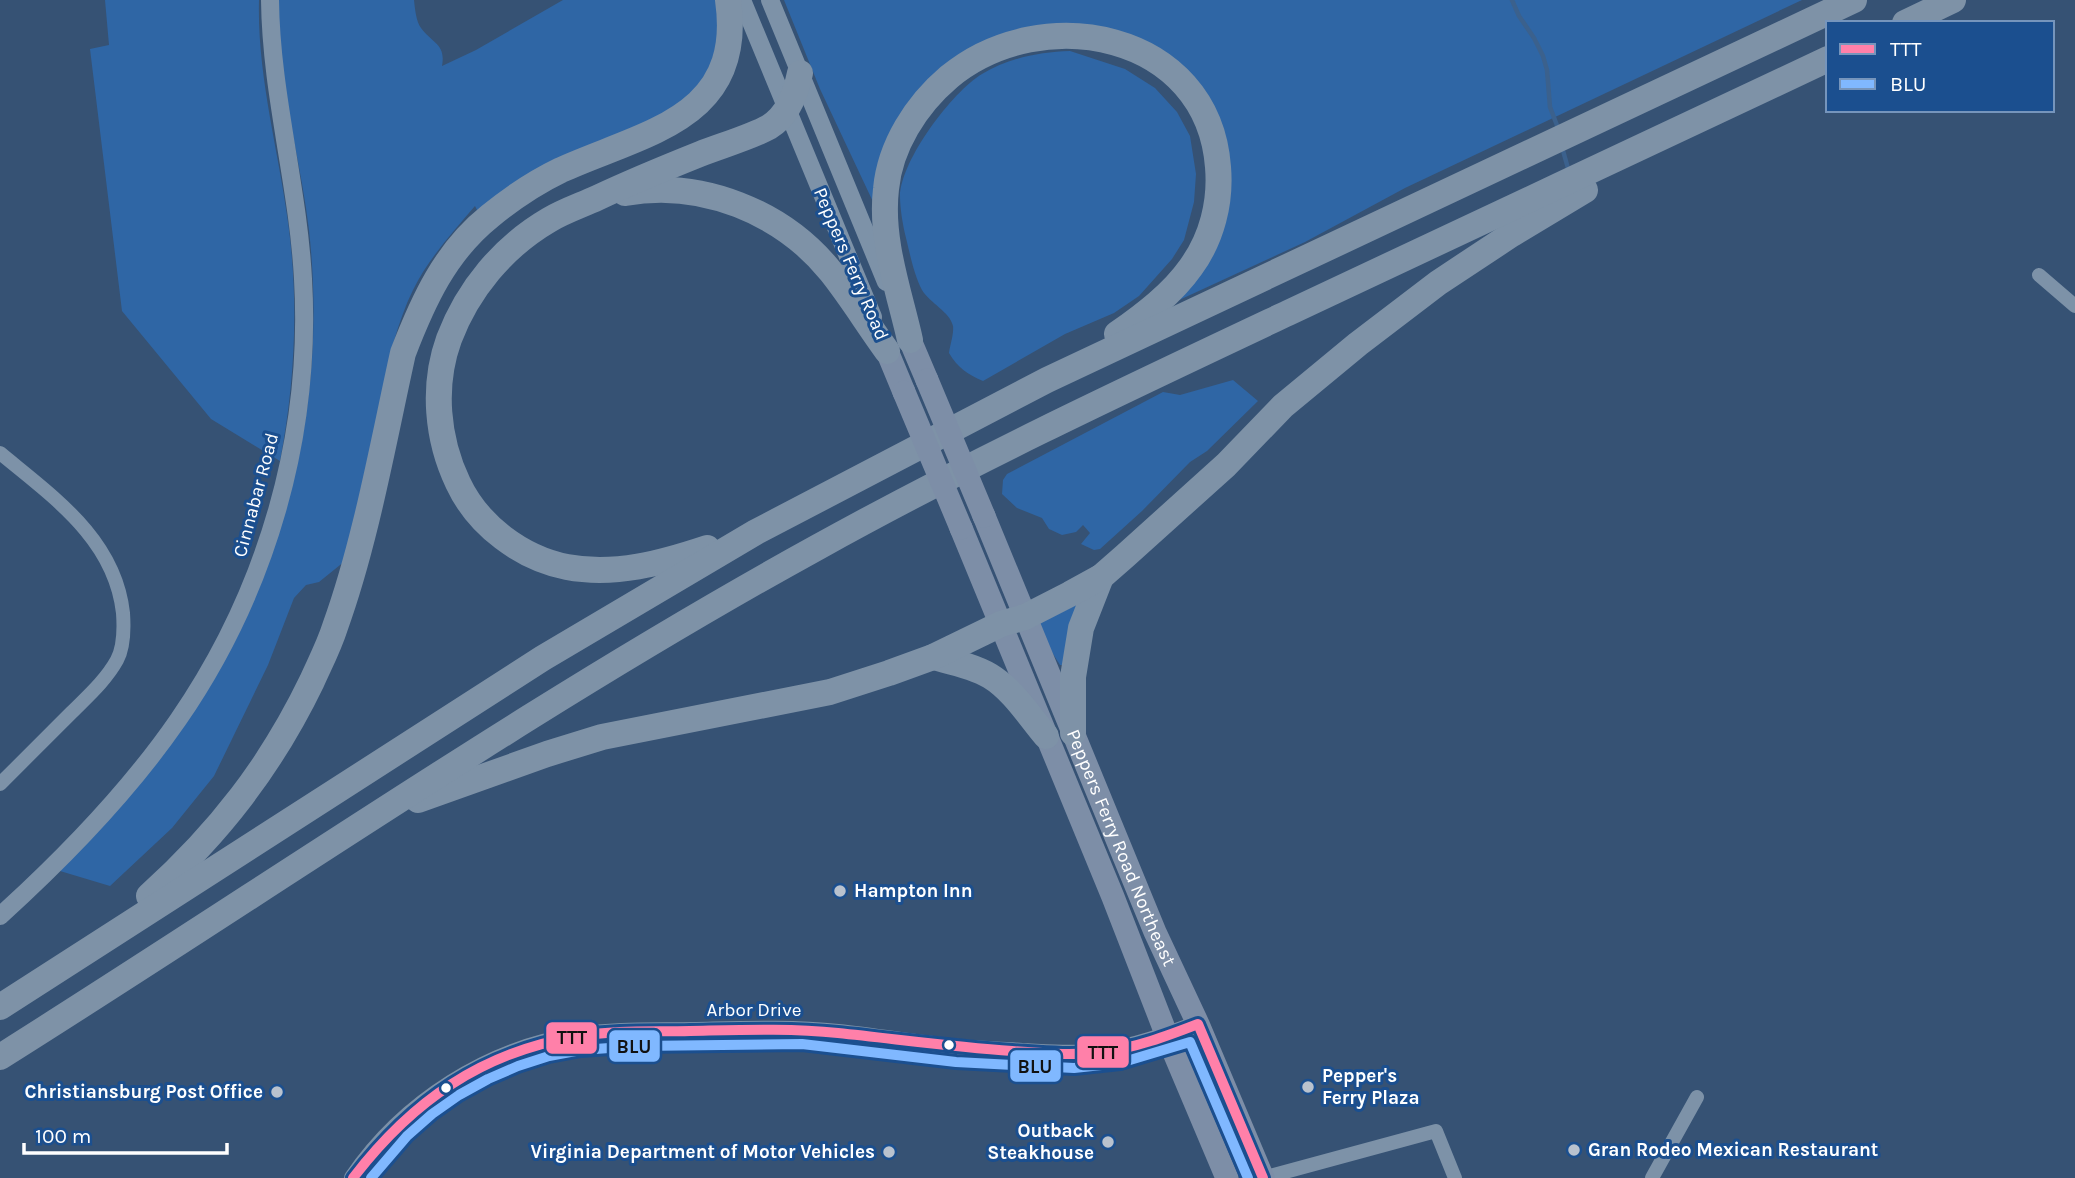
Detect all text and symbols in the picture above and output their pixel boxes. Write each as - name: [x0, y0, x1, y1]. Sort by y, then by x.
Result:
- legend: [1826, 21, 2054, 112]
- text: TTT: [1890, 37, 1922, 61]
- text: BLU: [1890, 72, 1927, 96]
- street label: Peppers Ferry Road: [809, 184, 893, 344]
- street label: Cinnabar Road: [229, 431, 283, 559]
- street label: Peppers Ferry Road Northeast: [1062, 726, 1180, 970]
- place label: Hampton Inn: [854, 880, 973, 902]
- marker: Hampton Inn: [832, 883, 848, 899]
- street label: Arbor Drive: [706, 999, 802, 1021]
- line badge: TTT: [545, 1021, 598, 1055]
- text: TTT: [557, 1027, 587, 1049]
- line badge: BLU: [608, 1029, 661, 1063]
- line badge: TTT: [1076, 1035, 1130, 1069]
- text: BLU: [617, 1036, 651, 1058]
- unlabelled marker: [942, 1038, 956, 1052]
- text: TTT: [1088, 1042, 1118, 1064]
- line badge: BLU: [1009, 1049, 1062, 1083]
- text: BLU: [1018, 1056, 1052, 1078]
- place label: Pepper's Ferry Plaza: [1322, 1065, 1420, 1109]
- marker: Pepper's Ferry Plaza: [1300, 1079, 1316, 1095]
- place label: Christiansburg Post Office: [25, 1081, 263, 1103]
- unlabelled marker: [439, 1081, 453, 1095]
- marker: Christiansburg Post Office: [269, 1084, 285, 1100]
- scale bar: [24, 1112, 228, 1156]
- place label: Outback Steakhouse: [987, 1120, 1094, 1164]
- text: 100 m: [35, 1124, 92, 1148]
- marker: Outback Steakhouse: [1100, 1134, 1116, 1150]
- place label: Gran Rodeo Mexican Restaurant: [1588, 1139, 1878, 1161]
- place label: Virginia Department of Motor Vehicles: [531, 1141, 875, 1163]
- marker: Gran Rodeo Mexican Restaurant: [1566, 1142, 1582, 1158]
- marker: Virginia Department of Motor Vehicles: [881, 1144, 897, 1160]

